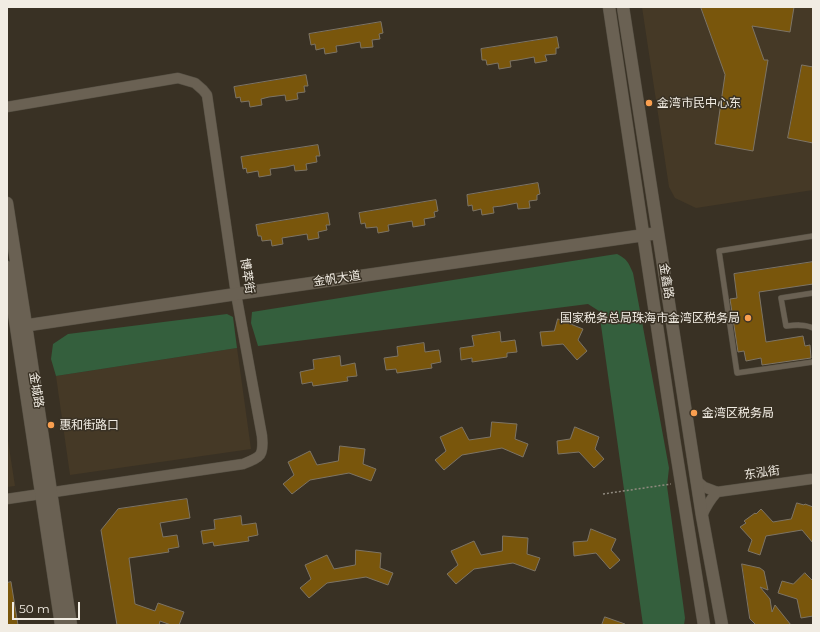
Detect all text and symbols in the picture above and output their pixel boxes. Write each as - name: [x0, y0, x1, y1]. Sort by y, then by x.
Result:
- place label: 金湾市民中心东: [657, 96, 741, 110]
- marker: 金湾市民中心东: [644, 98, 654, 108]
- street label: 博萃街: [237, 257, 257, 295]
- street label: 金鑫路: [656, 262, 676, 300]
- street label: 金帆大道: [312, 269, 362, 289]
- place label: 国家税务总局珠海市金湾区税务局: [560, 311, 740, 325]
- marker: 国家税务总局珠海市金湾区税务局: [743, 313, 753, 323]
- street label: 金城路: [26, 371, 46, 409]
- place label: 金湾区税务局: [702, 406, 774, 420]
- marker: 金湾区税务局: [689, 408, 699, 418]
- place label: 惠和街路口: [59, 418, 119, 432]
- marker: 惠和街路口: [46, 420, 56, 430]
- street label: 东泓街: [743, 463, 781, 483]
- scale bar: [14, 594, 82, 620]
- text: 50 m: [19, 601, 50, 616]

